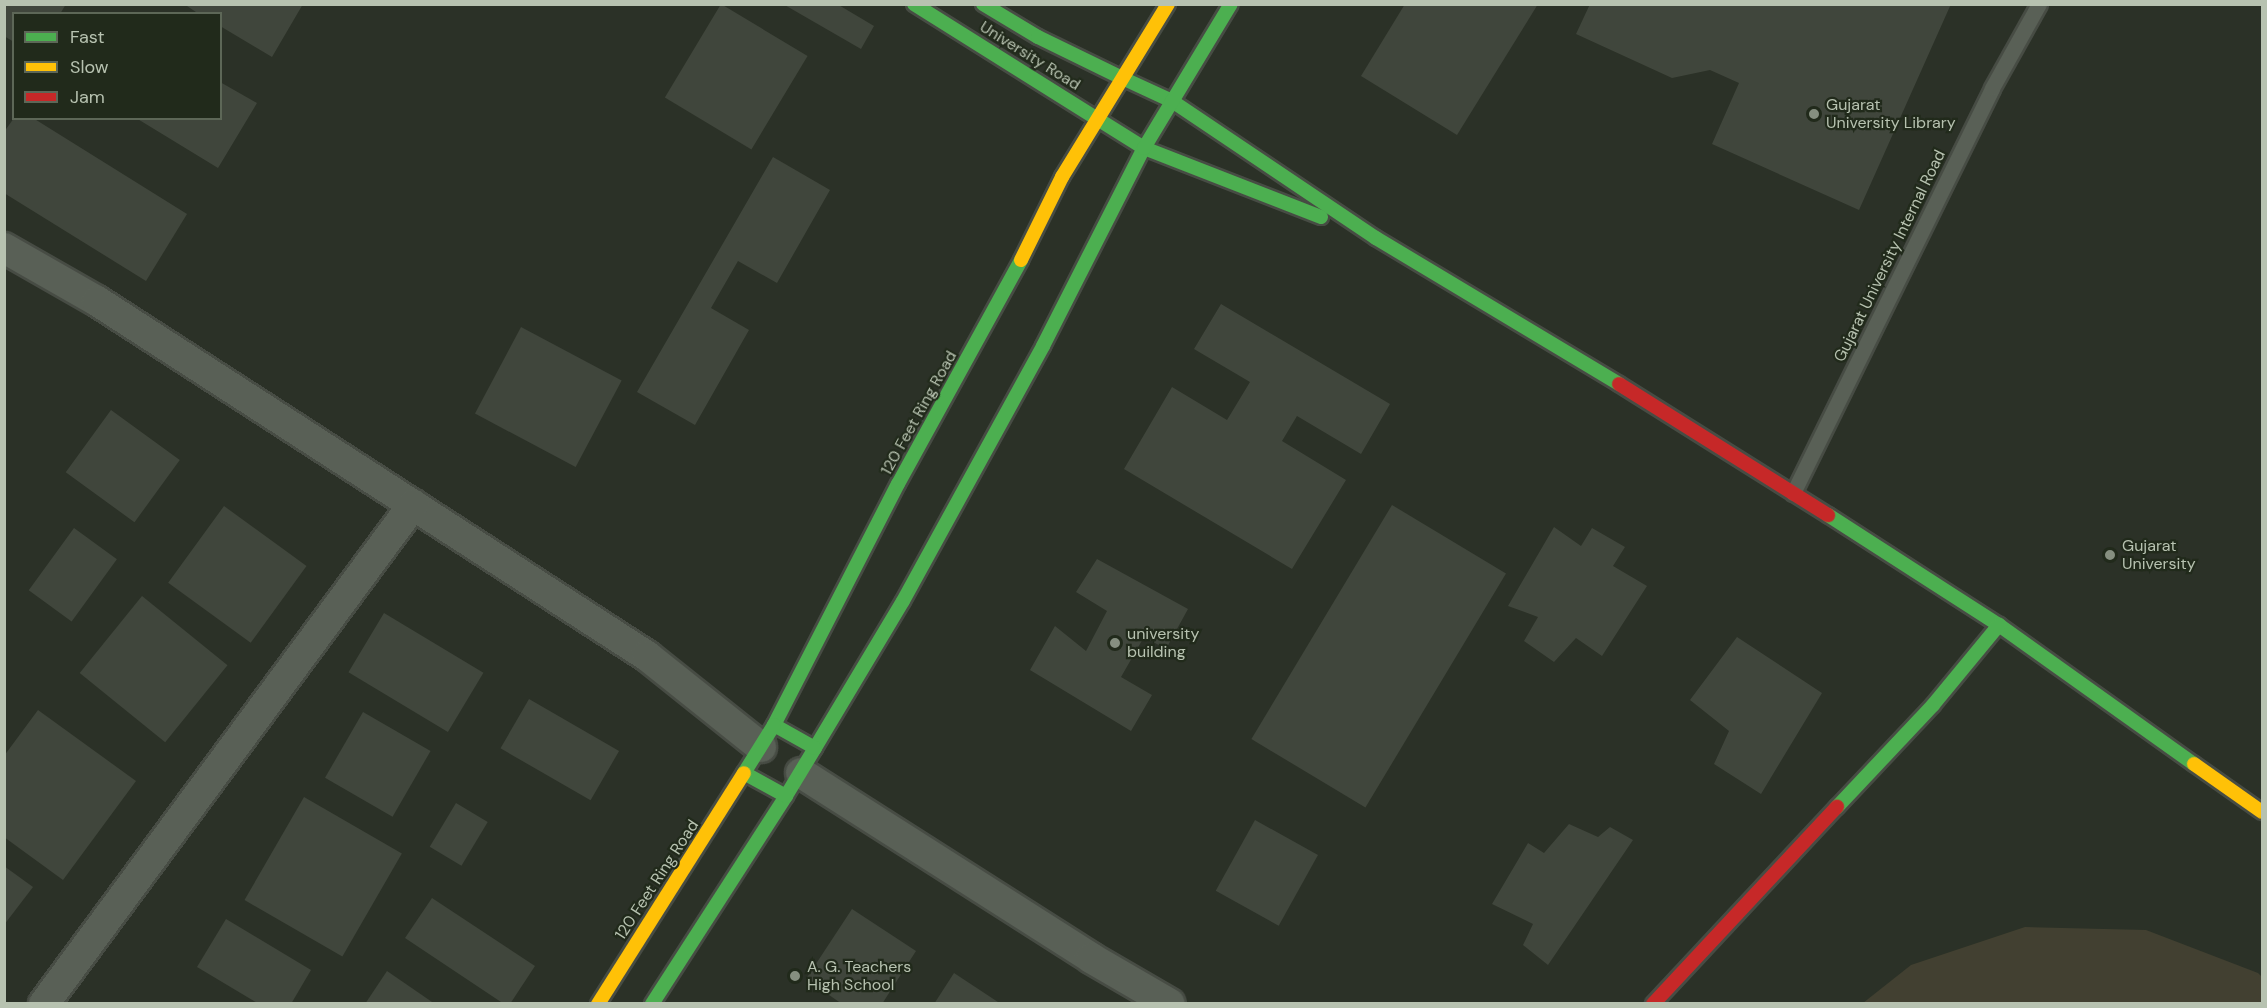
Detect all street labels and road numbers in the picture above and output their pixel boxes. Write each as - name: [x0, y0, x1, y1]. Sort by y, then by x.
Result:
- street label: University Road: [976, 17, 1084, 95]
- street label: Gujarat University Internal Road: [1830, 147, 1950, 365]
- street label: 120 Feet Ring Road: [877, 348, 961, 478]
- street label: 120 Feet Ring Road: [611, 817, 703, 943]

